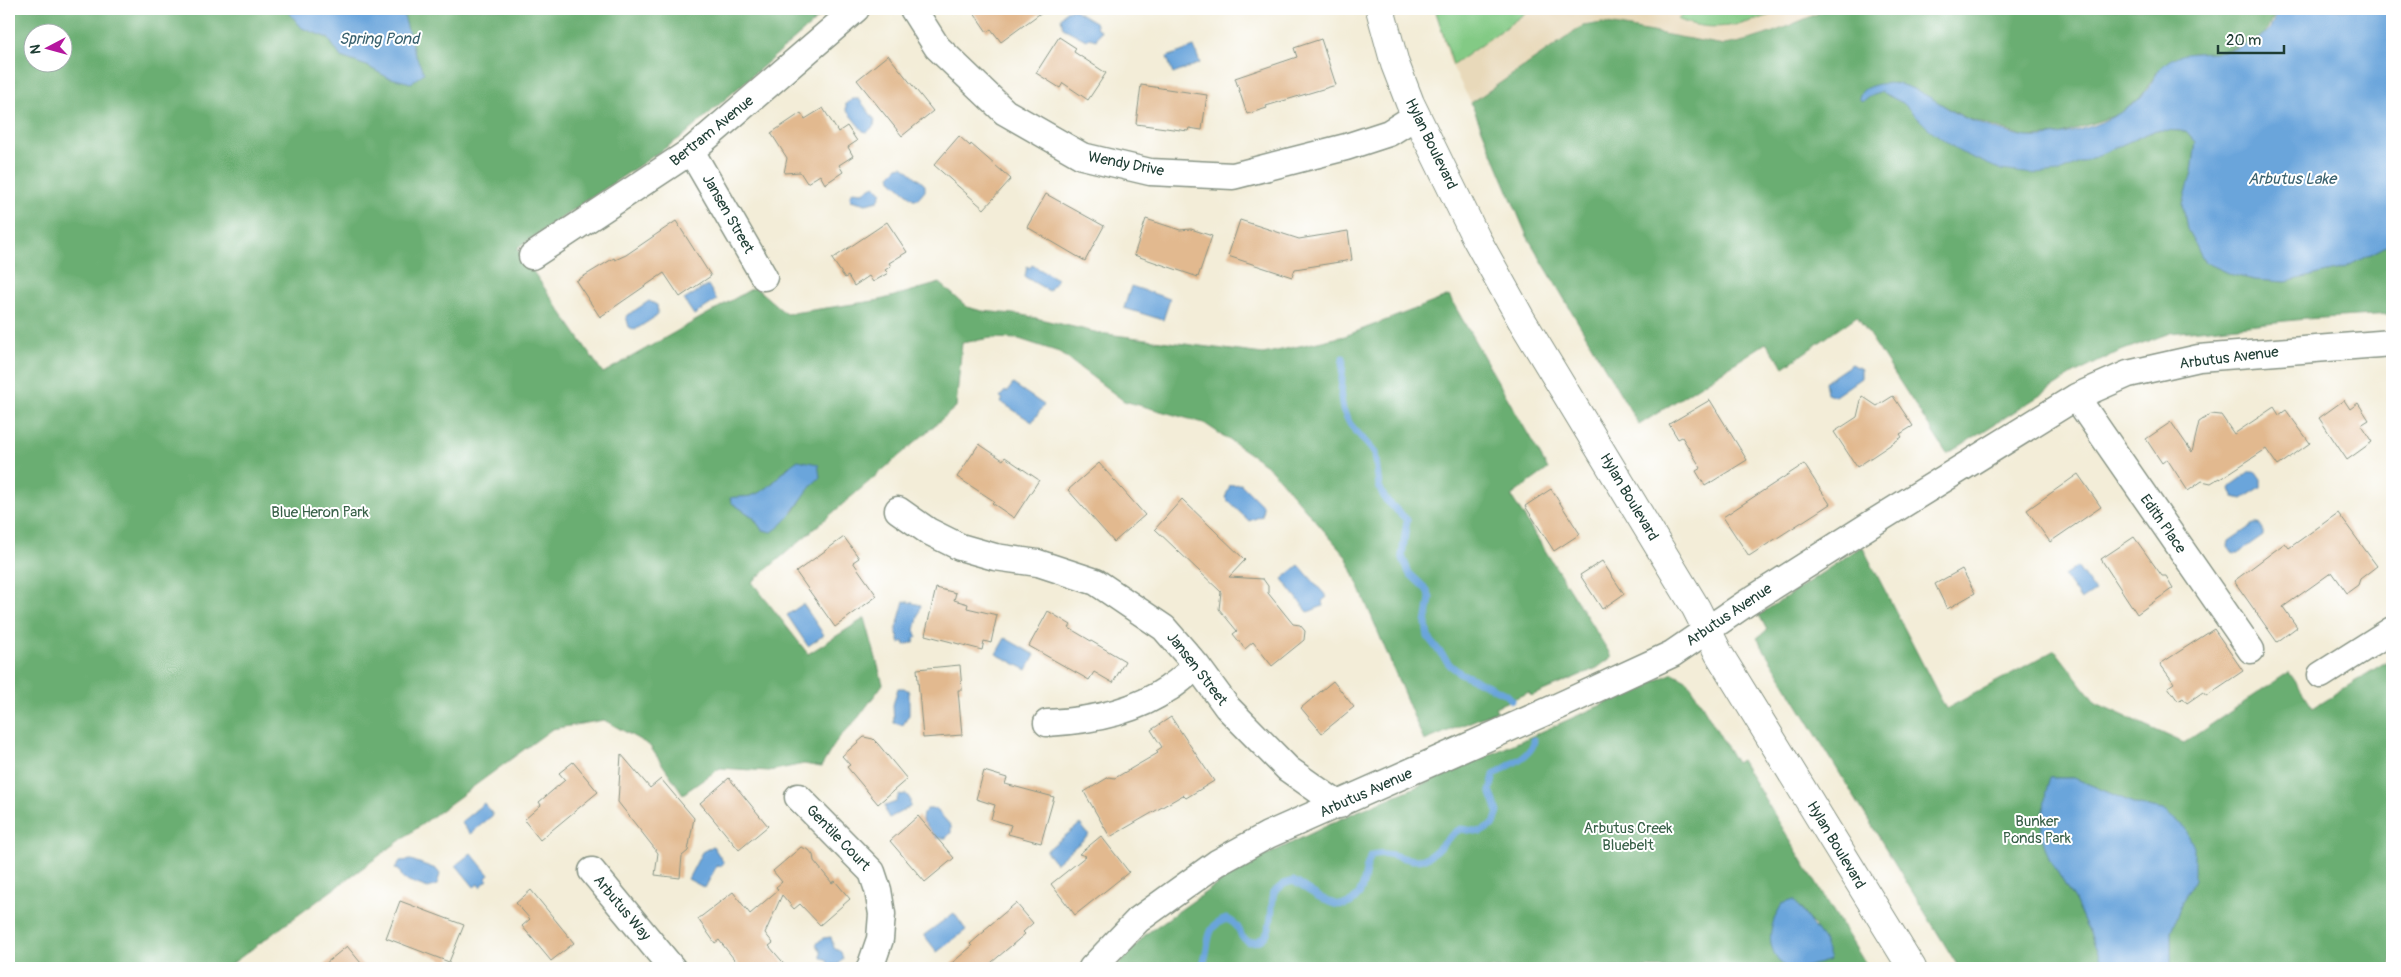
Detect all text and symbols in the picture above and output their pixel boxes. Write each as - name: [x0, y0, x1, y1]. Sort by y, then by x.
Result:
- north arrow: [22, 22, 72, 72]
- scale bar: [2218, 22, 2285, 54]
- water label: Spring Pond: [339, 29, 421, 49]
- text: 20 m: [2226, 31, 2261, 50]
- text: N: [27, 44, 45, 55]
- street label: Bertram Avenue: [666, 91, 758, 171]
- street label: Hylan Boulevard: [1401, 95, 1461, 193]
- street label: Wendy Drive: [1086, 147, 1166, 181]
- water label: Arbutus Lake: [2248, 169, 2338, 189]
- street label: Jansen Street: [698, 171, 759, 258]
- street label: Arbutus Avenue: [2178, 342, 2280, 374]
- street label: Hylan Boulevard: [1595, 450, 1663, 544]
- street label: Edith Place: [2136, 491, 2191, 558]
- park label: Blue Heron Park: [271, 503, 369, 522]
- street label: Arbutus Avenue: [1682, 579, 1776, 651]
- street label: Jansen Street: [1162, 628, 1232, 710]
- street label: Arbutus Avenue: [1317, 764, 1416, 822]
- street label: Hylan Boulevard: [1802, 798, 1870, 892]
- street label: Gentile Court: [802, 801, 875, 876]
- park label: Bunker Ponds Park: [2003, 812, 2072, 848]
- park label: Arbutus Creek Bluebelt: [1584, 819, 1673, 855]
- street label: Arbutus Way: [589, 871, 655, 945]

